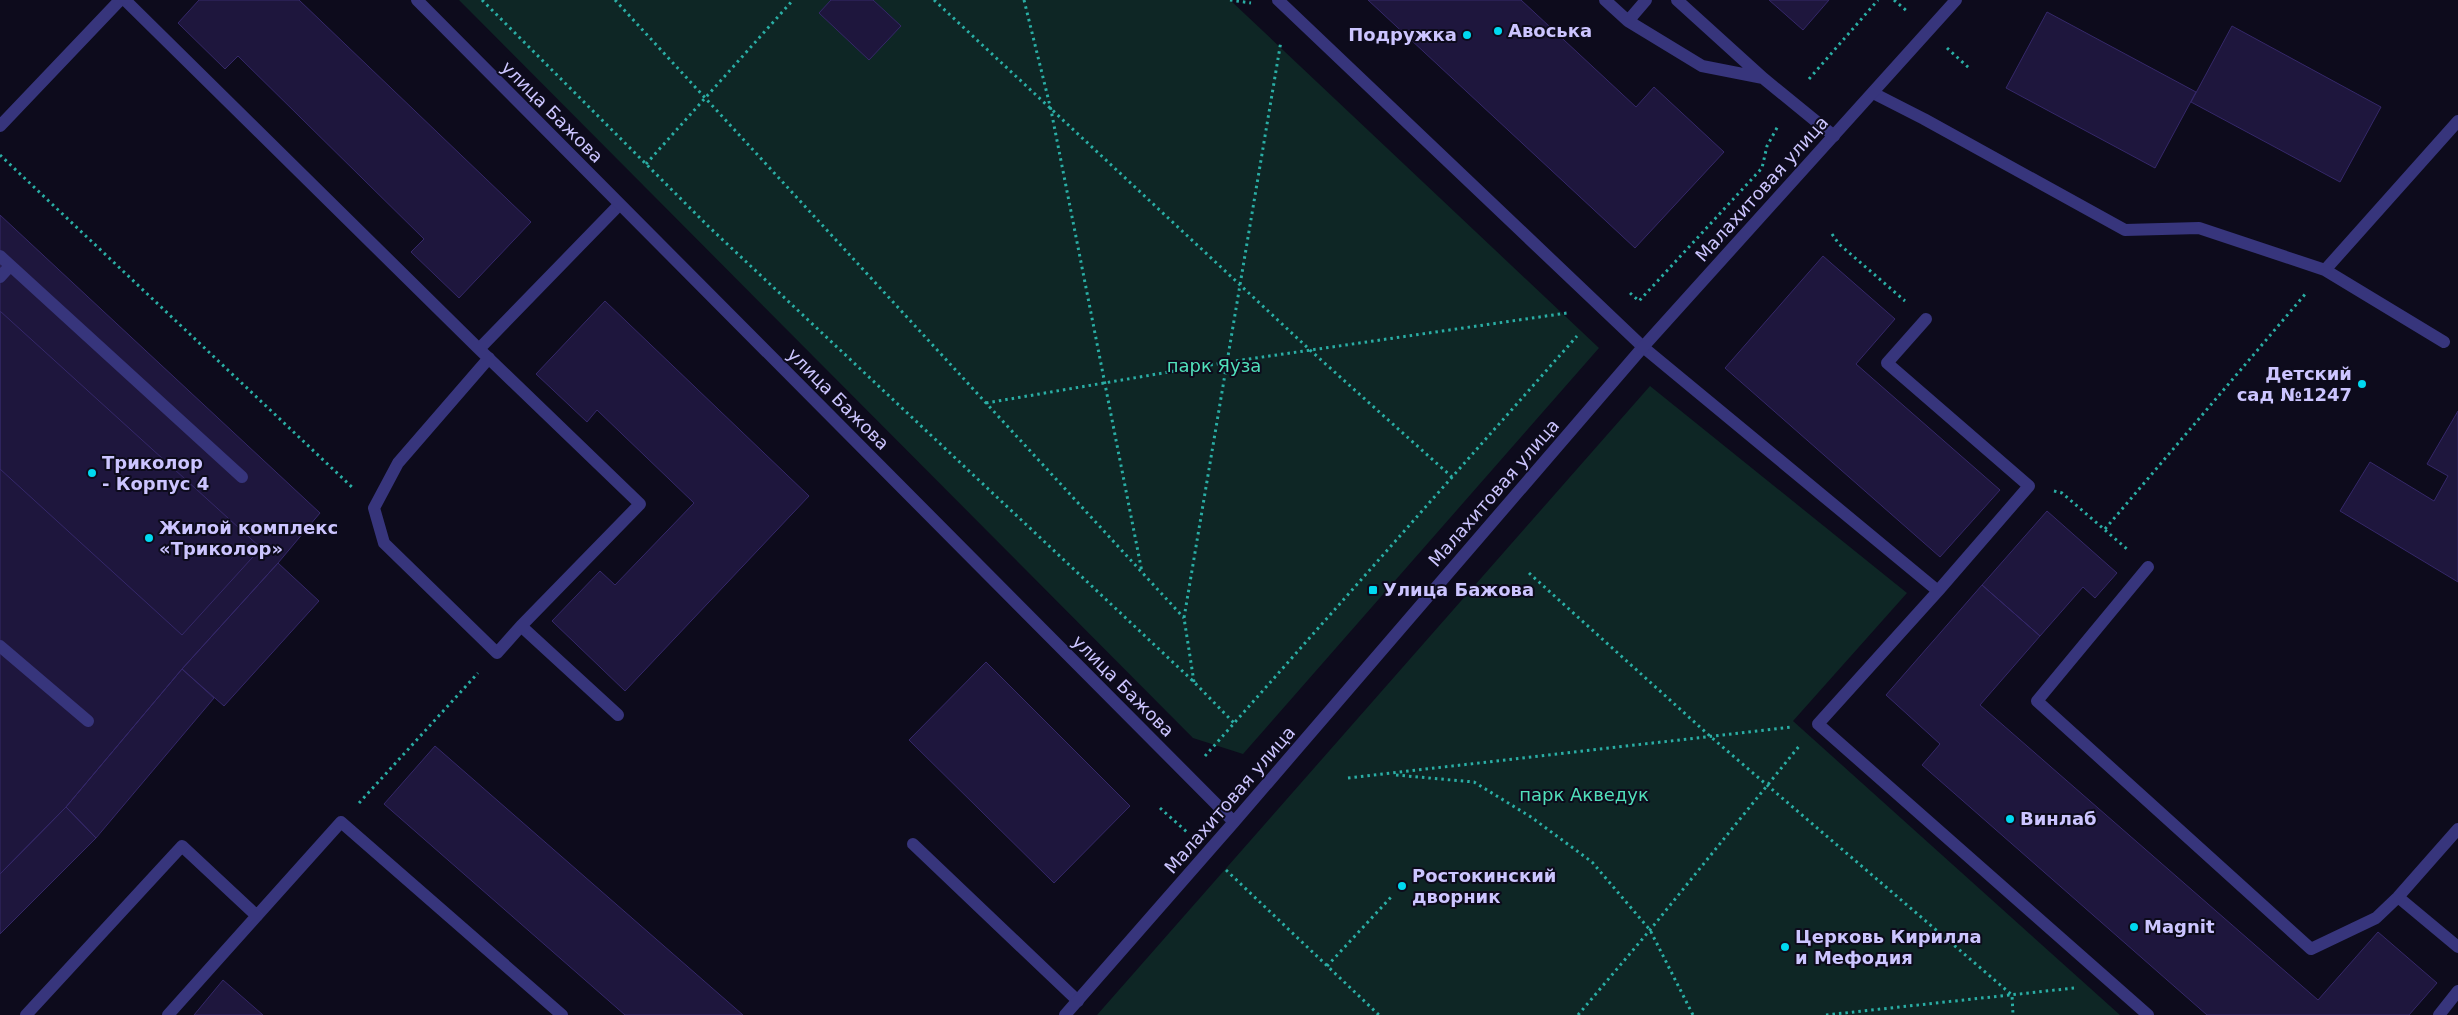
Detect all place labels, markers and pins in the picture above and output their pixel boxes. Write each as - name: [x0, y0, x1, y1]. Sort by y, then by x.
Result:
- place label: Авоська: [1508, 20, 1592, 41]
- place label: Подружка: [1348, 24, 1457, 45]
- marker: Авоська: [1492, 25, 1504, 37]
- marker: Подружка: [1461, 29, 1473, 41]
- place label: Детский сад №1247: [2237, 363, 2352, 405]
- marker: Детский сад №1247: [2356, 378, 2368, 390]
- place label: Триколор - Корпус 4: [102, 452, 209, 494]
- marker: Триколор - Корпус 4: [86, 467, 98, 479]
- place label: Жилой комплекс «Триколор»: [159, 517, 338, 559]
- marker: Жилой комплекс «Триколор»: [143, 532, 155, 544]
- place label: Улица Бажова: [1383, 579, 1534, 600]
- marker: Улица Бажова: [1367, 584, 1379, 596]
- place label: Винлаб: [2020, 808, 2097, 829]
- marker: Винлаб: [2004, 813, 2016, 825]
- place label: Ростокинский дворник: [1412, 865, 1556, 907]
- marker: Ростокинский дворник: [1396, 880, 1408, 892]
- place label: Magnit: [2144, 916, 2215, 937]
- marker: Magnit: [2128, 921, 2140, 933]
- place label: Церковь Кирилла и Мефодия: [1795, 926, 1982, 968]
- marker: Церковь Кирилла и Мефодия: [1779, 941, 1791, 953]

